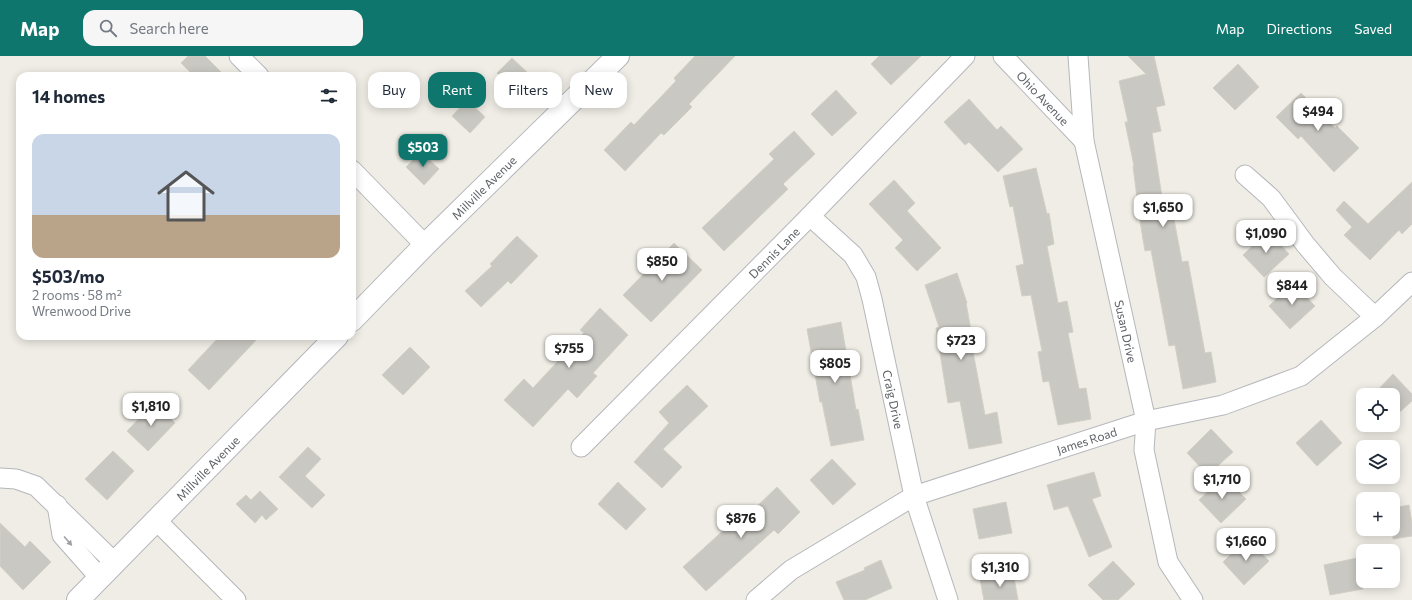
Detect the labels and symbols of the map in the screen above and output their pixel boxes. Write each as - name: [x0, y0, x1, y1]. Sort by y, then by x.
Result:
- street label: Ohio Avenue: [1014, 68, 1072, 128]
- pin: $494: [1294, 98, 1342, 132]
- pin: $503: [399, 134, 447, 168]
- street label: Millville Avenue: [449, 153, 519, 222]
- pin: $1,650: [1130, 194, 1196, 228]
- pin: $1,090: [1233, 220, 1299, 254]
- street label: Dennis Lane: [746, 224, 802, 281]
- pin: $850: [638, 248, 686, 282]
- pin: $844: [1268, 272, 1316, 306]
- street label: Susan Drive: [1112, 299, 1140, 364]
- pin: $723: [937, 327, 985, 361]
- pin: $755: [545, 335, 593, 369]
- pin: $805: [811, 350, 859, 384]
- street label: Craig Drive: [880, 368, 907, 430]
- pin: $1,810: [118, 393, 184, 427]
- street label: James Road: [1055, 424, 1118, 457]
- street label: Millville Avenue: [173, 433, 242, 503]
- pin: $1,710: [1189, 466, 1255, 500]
- pin: $876: [717, 505, 765, 539]
- pin: $1,660: [1213, 528, 1279, 562]
- one-way arrow: [64, 536, 73, 547]
- pin: $1,310: [967, 554, 1033, 588]

